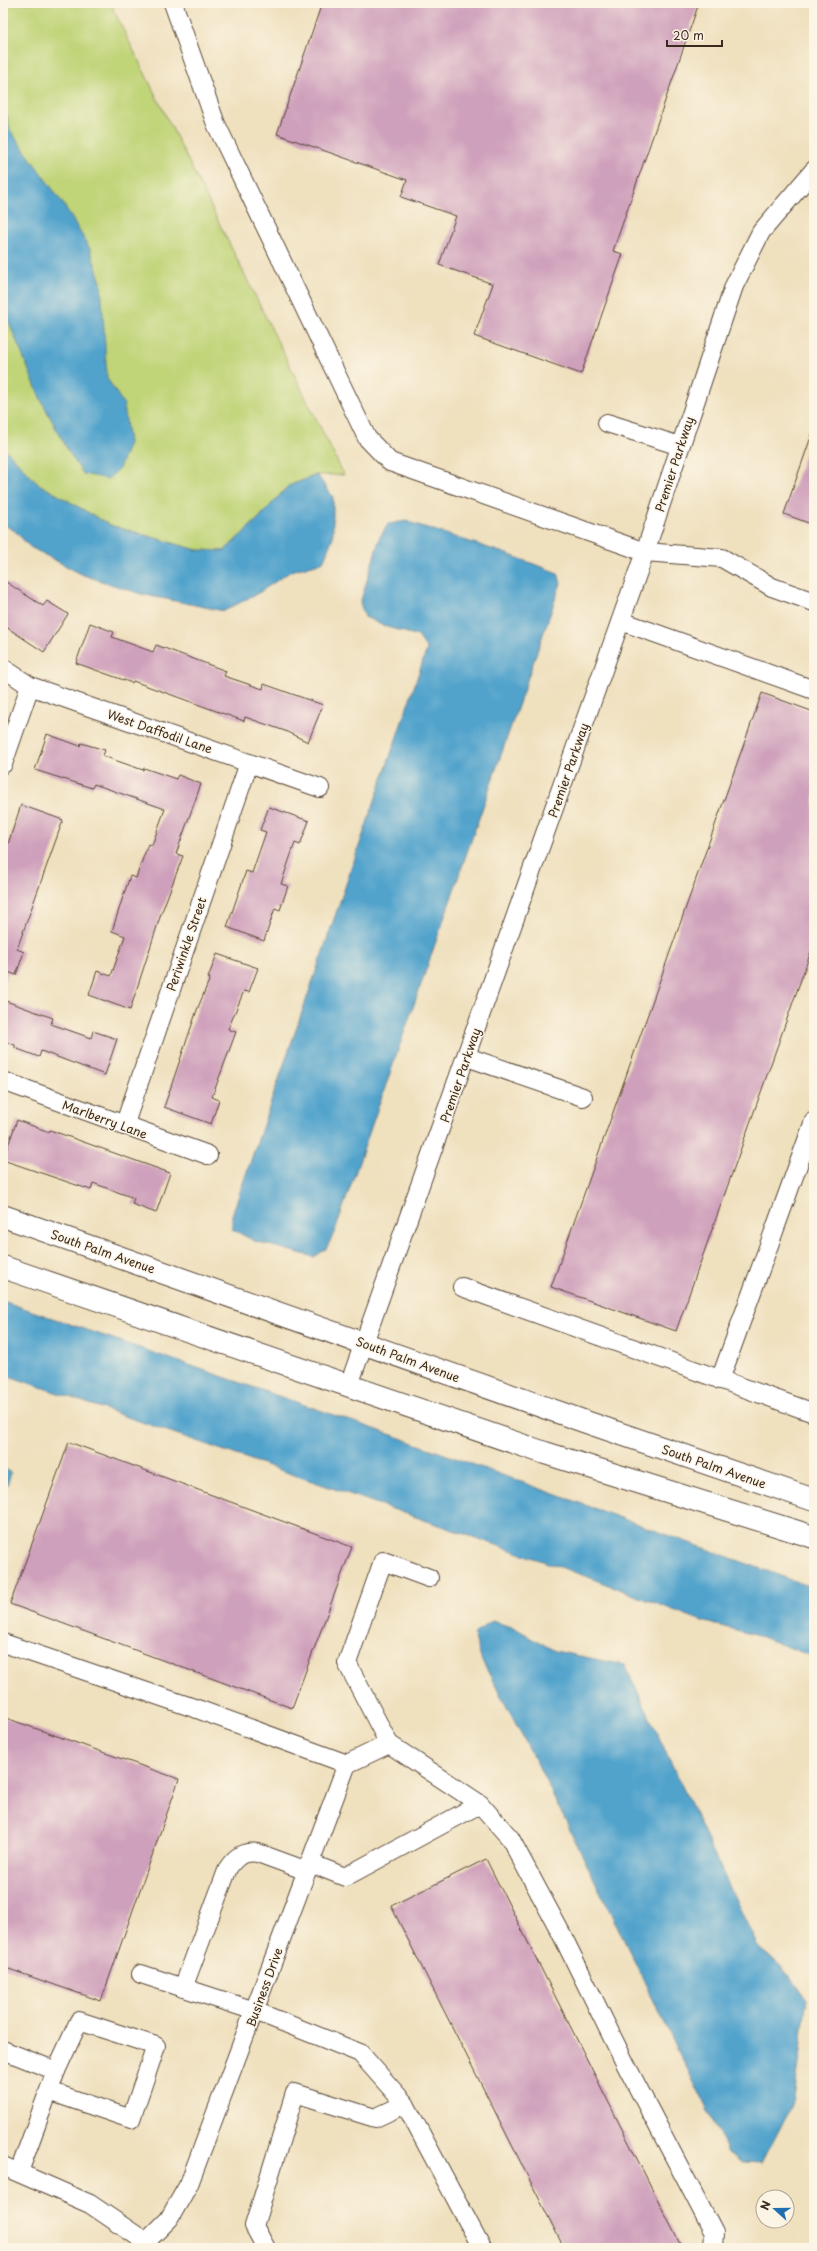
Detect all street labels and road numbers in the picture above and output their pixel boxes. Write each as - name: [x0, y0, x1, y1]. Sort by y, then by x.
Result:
- street label: Premier Parkway: [650, 414, 698, 514]
- street label: West Daffodil Lane: [105, 705, 215, 758]
- street label: Premier Parkway: [543, 720, 593, 820]
- street label: Periwinkle Street: [161, 895, 211, 993]
- street label: Premier Parkway: [435, 1025, 485, 1125]
- street label: Marlberry Lane: [60, 1095, 150, 1143]
- street label: South Palm Avenue: [48, 1225, 158, 1277]
- street label: South Palm Avenue: [354, 1332, 463, 1386]
- street label: South Palm Avenue: [659, 1440, 769, 1492]
- street label: Business Drive: [241, 1945, 287, 2029]

